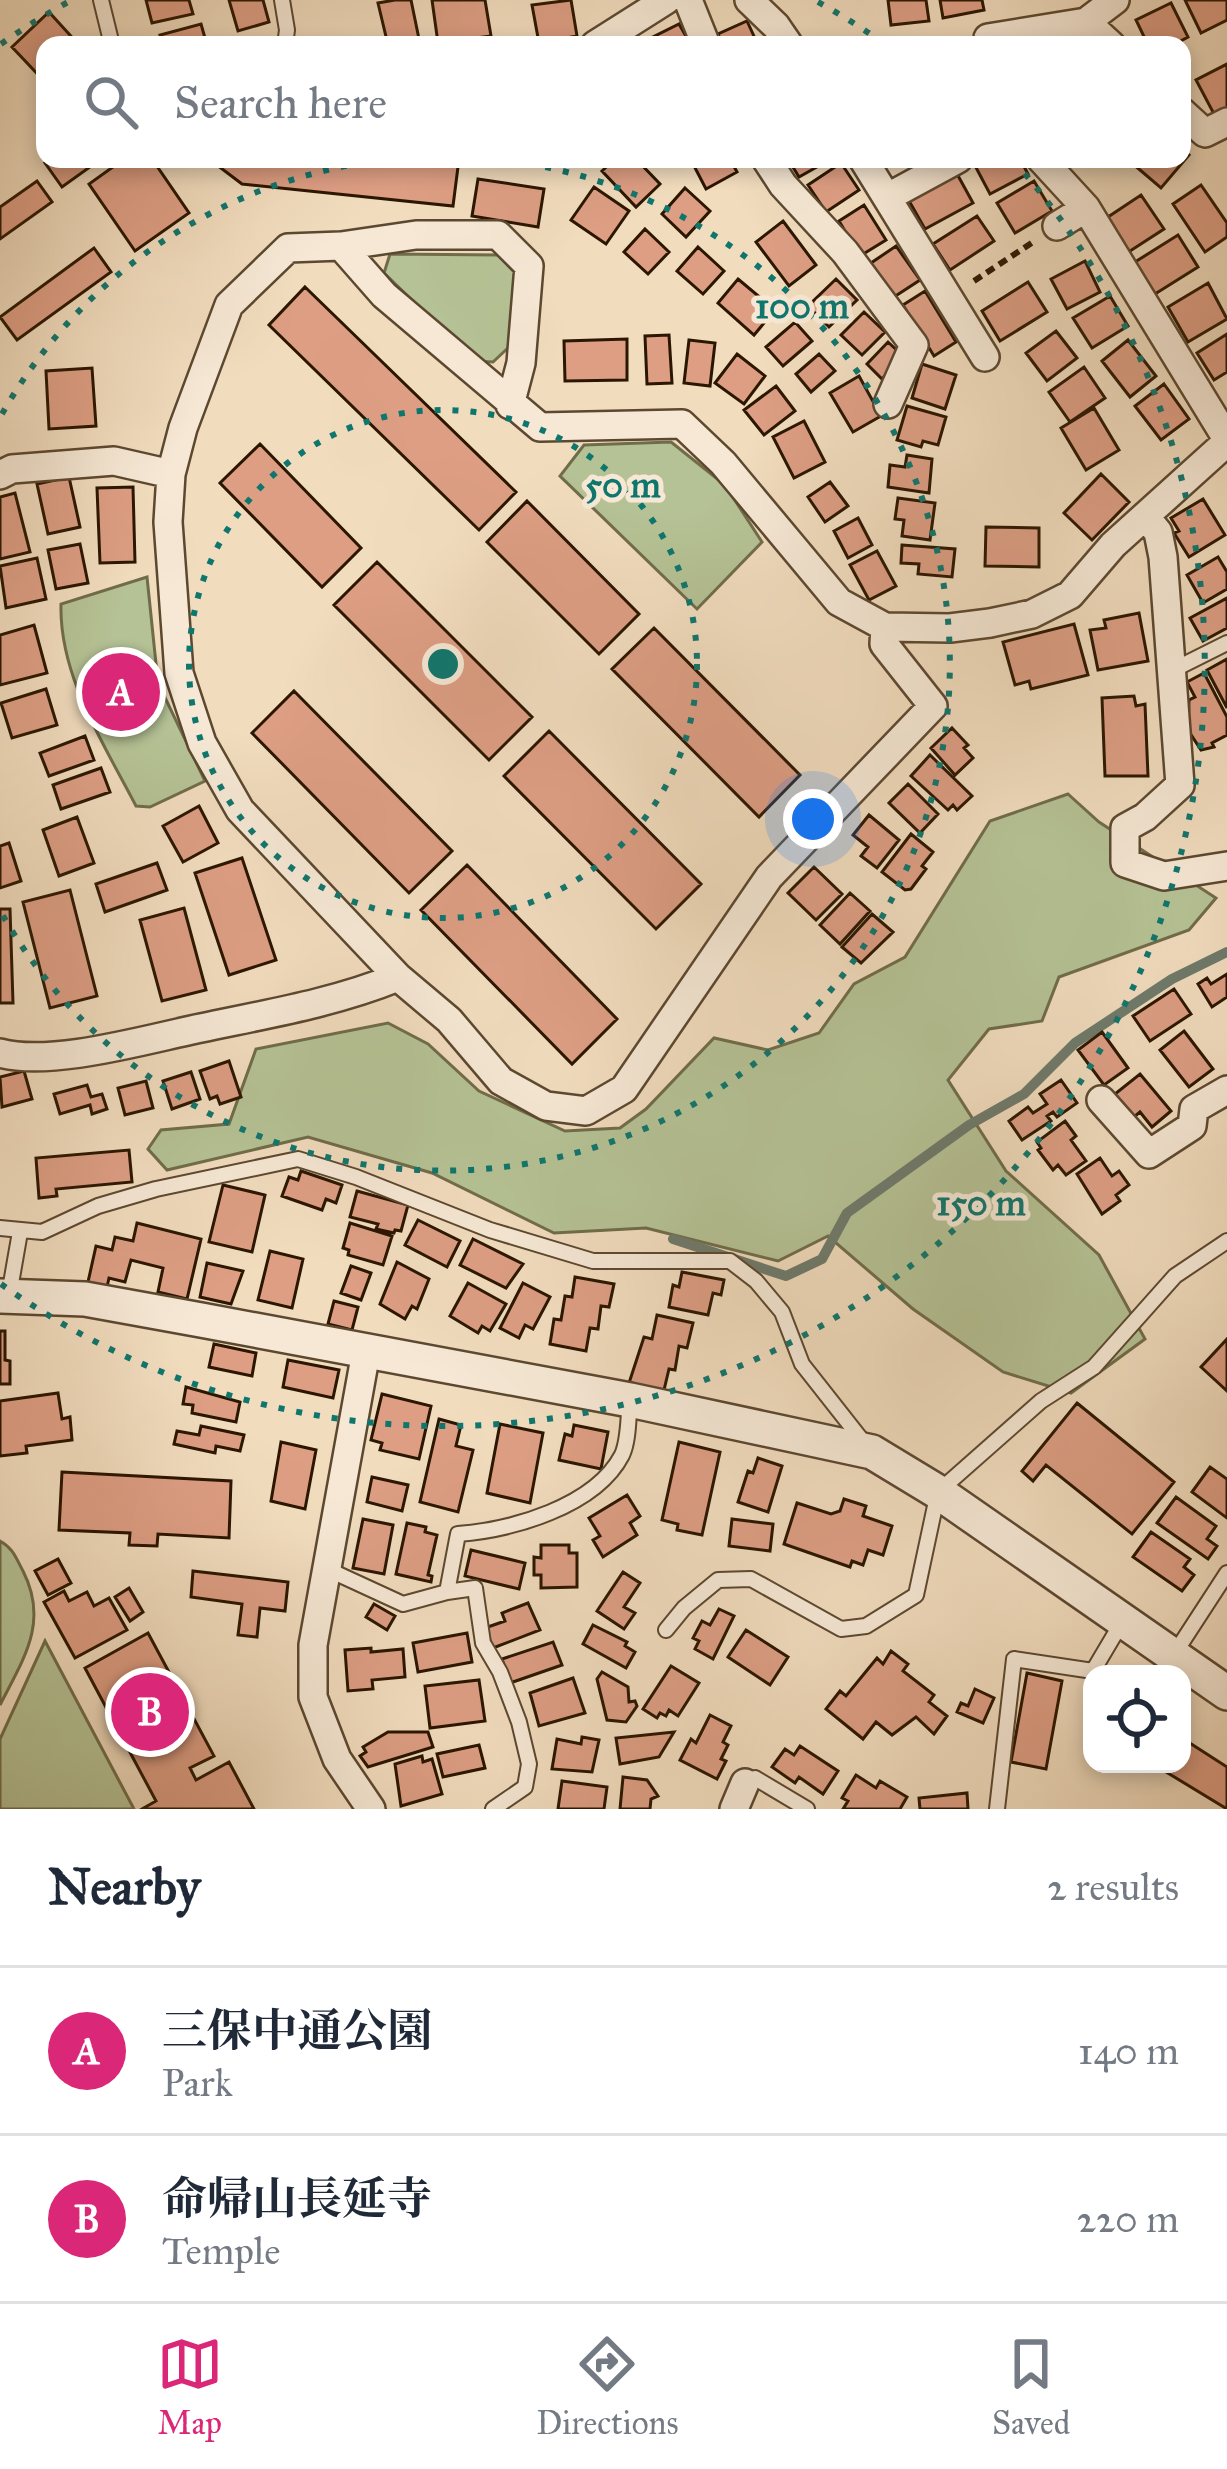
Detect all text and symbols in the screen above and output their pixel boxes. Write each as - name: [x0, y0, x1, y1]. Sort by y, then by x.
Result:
- search box: [36, 36, 1191, 168]
- icon: search: [78, 69, 144, 135]
- text: Search here: [174, 75, 387, 130]
- text: 100 m: [755, 284, 850, 328]
- text: 50 m: [585, 463, 662, 507]
- centre of rings: [422, 643, 464, 685]
- pin: A: [82, 647, 160, 737]
- your location: [783, 789, 843, 849]
- text: 150 m: [936, 1181, 1027, 1225]
- map controls: [1083, 1665, 1191, 1773]
- button: locate: [1083, 1665, 1191, 1773]
- pin: B: [111, 1667, 189, 1757]
- text: Nearby: [48, 1856, 200, 1918]
- text: 2 results: [1047, 1863, 1179, 1911]
- text: 三保中通公園: [162, 2003, 432, 2058]
- text: A: [74, 2027, 100, 2075]
- text: 140 m: [1078, 2027, 1179, 2075]
- text: Park: [162, 2059, 233, 2107]
- text: 命帰山長延寺: [162, 2171, 432, 2226]
- text: B: [74, 2195, 100, 2243]
- text: 220 m: [1077, 2195, 1179, 2243]
- text: Temple: [162, 2227, 281, 2275]
- tab: Map: [157, 2331, 223, 2443]
- tab: Directions: [536, 2331, 678, 2443]
- tab: Saved: [992, 2331, 1070, 2443]

